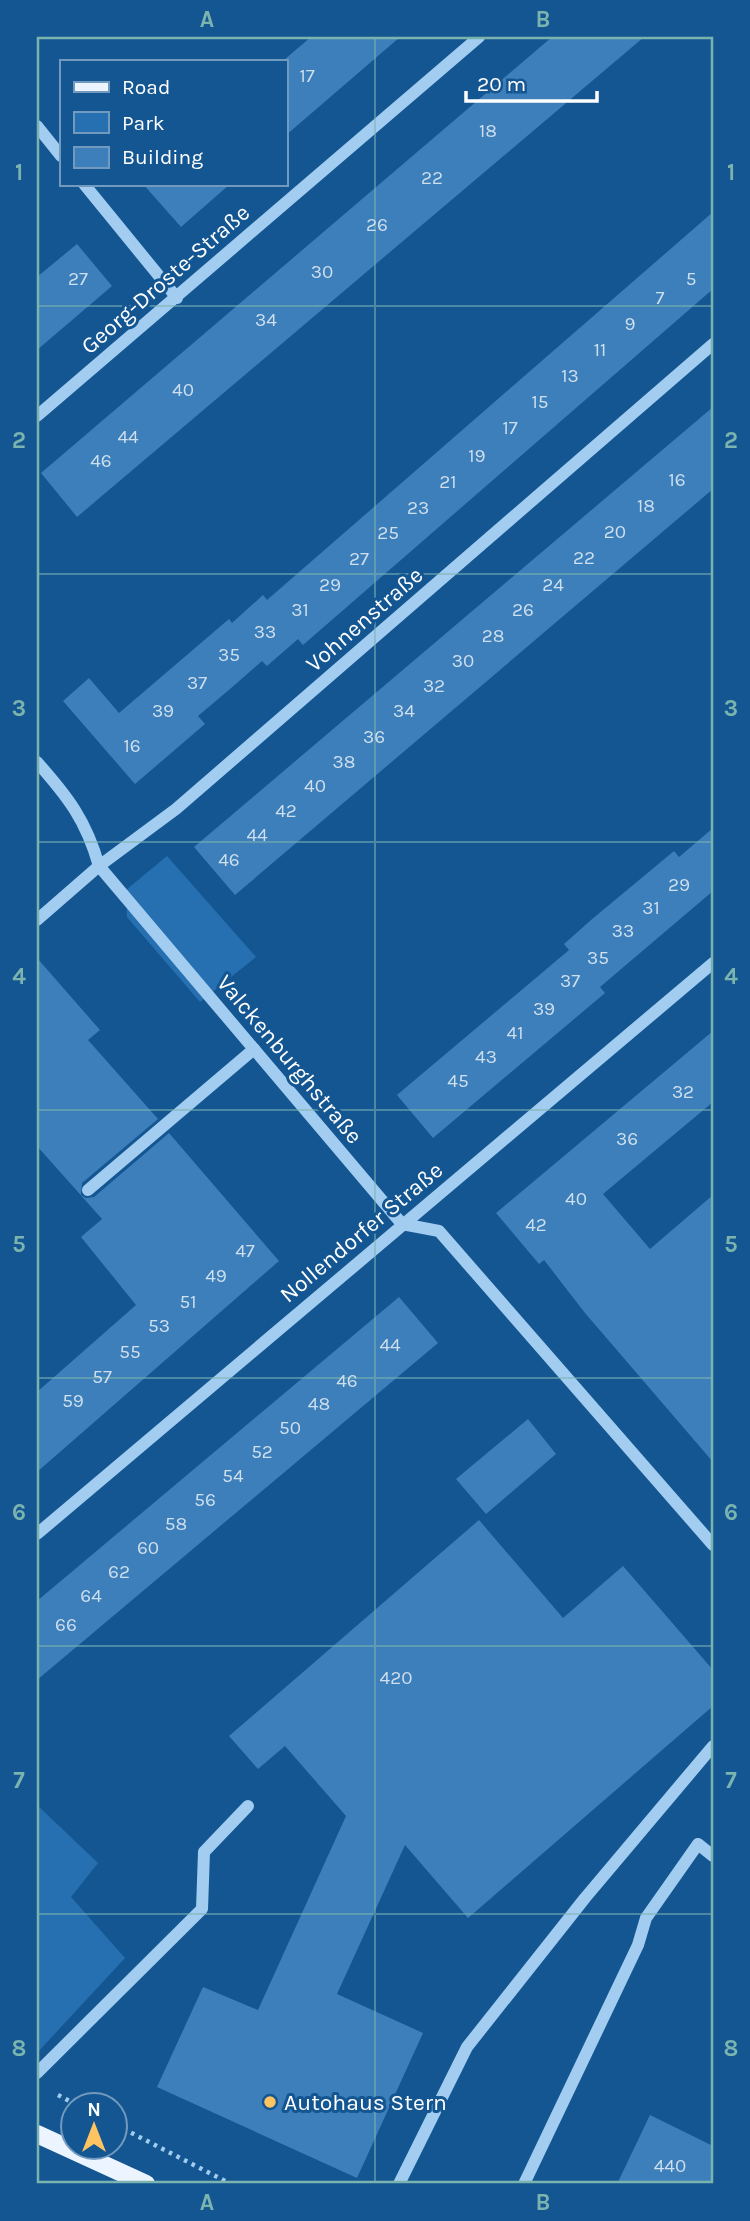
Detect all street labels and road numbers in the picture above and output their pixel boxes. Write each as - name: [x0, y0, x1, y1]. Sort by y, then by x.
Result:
- street label: Georg-Droste-Straße: [76, 199, 255, 360]
- street label: Vohnenstraße: [300, 561, 428, 677]
- street label: Valckenburghstraße: [211, 970, 368, 1149]
- street label: Nollendorfer Straße: [274, 1156, 448, 1308]

